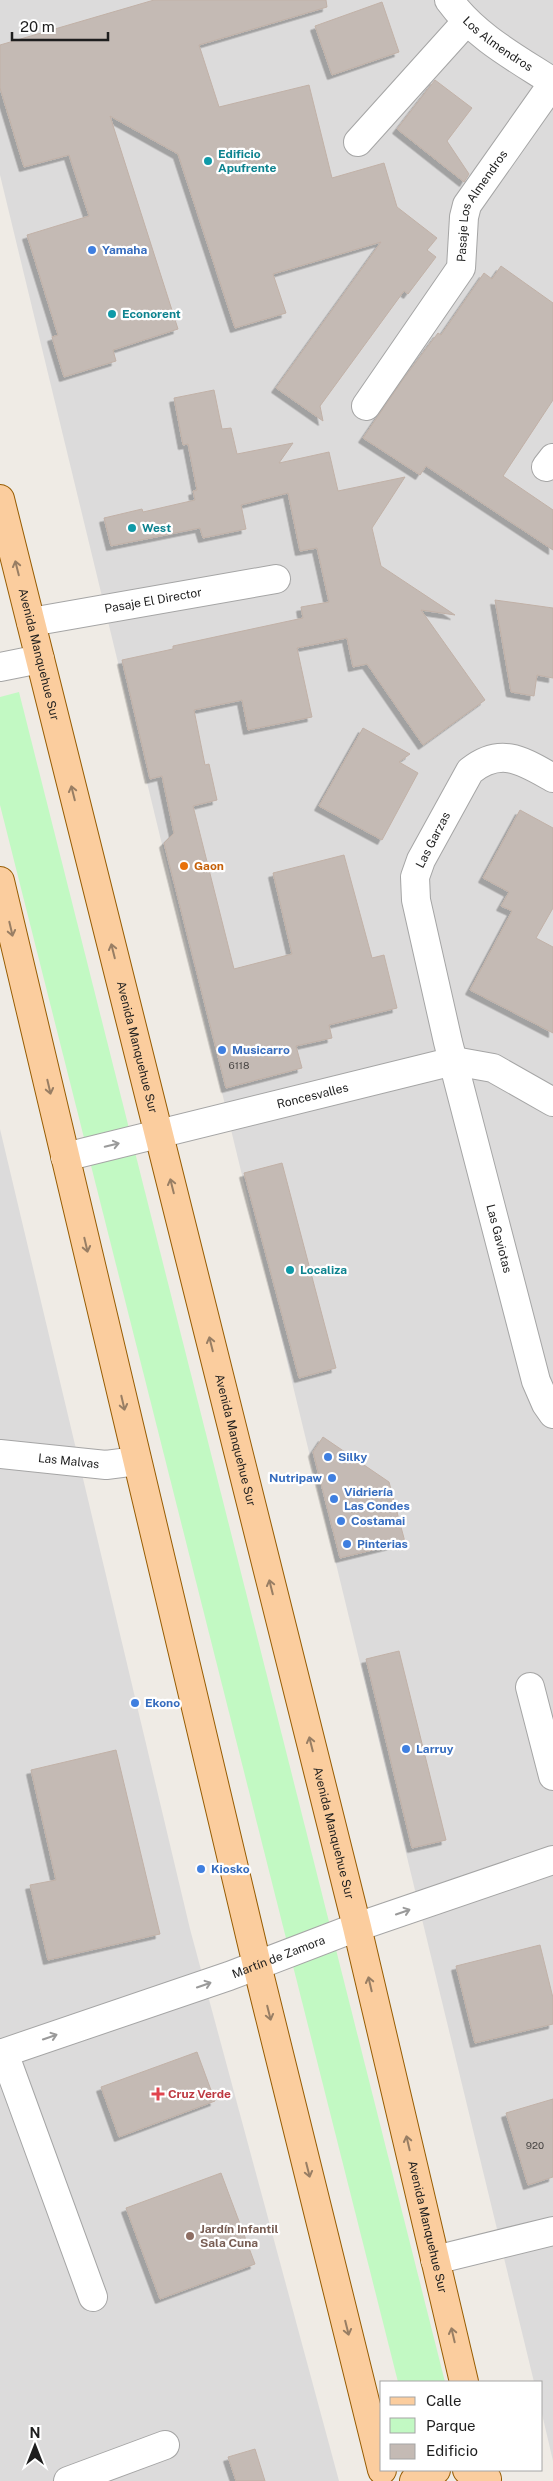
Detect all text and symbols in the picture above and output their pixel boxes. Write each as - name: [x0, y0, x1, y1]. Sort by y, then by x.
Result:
- scale bar: [12, 10, 109, 42]
- street label: Los Almendros: [460, 14, 535, 74]
- text: 20 m: [20, 18, 55, 35]
- place label: Edificio Apufrente: [218, 147, 276, 175]
- street label: Pasaje Los Almendros: [454, 147, 510, 262]
- marker: Edificio Apufrente: [202, 155, 214, 167]
- place label: Yamaha: [102, 243, 147, 257]
- marker: Yamaha: [86, 244, 98, 256]
- place label: Econorent: [122, 307, 181, 321]
- marker: Econorent: [106, 308, 118, 320]
- place label: West: [142, 521, 171, 535]
- marker: West: [126, 522, 138, 534]
- one-way arrow: [12, 560, 21, 576]
- street label: Pasaje El Director: [103, 585, 203, 616]
- street label: Avenida Manquehue Sur: [16, 587, 62, 722]
- one-way arrow: [68, 786, 77, 802]
- street label: Las Garzas: [413, 810, 453, 870]
- place label: Gaon: [194, 859, 224, 873]
- marker: Gaon: [178, 860, 190, 872]
- one-way arrow: [7, 920, 16, 936]
- one-way arrow: [108, 943, 117, 959]
- street label: Avenida Manquehue Sur: [114, 980, 160, 1115]
- place label: Musicarro: [232, 1043, 290, 1057]
- marker: Musicarro: [216, 1044, 228, 1056]
- house number: 6118: [229, 1059, 249, 1071]
- one-way arrow: [45, 1078, 54, 1094]
- street label: Roncesvalles: [275, 1080, 350, 1111]
- one-way arrow: [103, 1140, 119, 1149]
- one-way arrow: [166, 1179, 176, 1195]
- street label: Las Gaviotas: [483, 1203, 515, 1274]
- one-way arrow: [82, 1236, 91, 1252]
- place label: Localiza: [300, 1263, 347, 1277]
- marker: Localiza: [284, 1264, 296, 1276]
- one-way arrow: [206, 1336, 215, 1352]
- street label: Avenida Manquehue Sur: [212, 1373, 259, 1508]
- one-way arrow: [119, 1395, 128, 1411]
- place label: Silky: [338, 1450, 368, 1464]
- street label: Las Malvas: [37, 1451, 100, 1471]
- marker: Silky: [322, 1451, 334, 1463]
- place label: Nutripaw: [269, 1471, 323, 1485]
- marker: Nutripaw: [326, 1472, 338, 1484]
- place label: Vidriería Las Condes: [344, 1485, 410, 1513]
- marker: Vidriería Las Condes: [328, 1493, 340, 1505]
- place label: Costamai: [351, 1514, 405, 1528]
- marker: Costamai: [335, 1515, 347, 1527]
- place label: Pinterias: [357, 1537, 408, 1551]
- marker: Pinterias: [341, 1538, 353, 1550]
- one-way arrow: [266, 1579, 275, 1595]
- place label: Ekono: [145, 1696, 180, 1710]
- marker: Ekono: [129, 1697, 141, 1709]
- one-way arrow: [305, 1737, 315, 1753]
- place label: Larruy: [416, 1742, 454, 1756]
- marker: Larruy: [400, 1743, 412, 1755]
- street label: Avenida Manquehue Sur: [310, 1765, 357, 1901]
- place label: Kiosko: [211, 1862, 250, 1876]
- marker: Kiosko: [195, 1863, 207, 1875]
- one-way arrow: [395, 1906, 411, 1916]
- street label: Martín de Zamora: [230, 1933, 327, 1981]
- one-way arrow: [365, 1977, 374, 1993]
- one-way arrow: [195, 1979, 211, 1989]
- one-way arrow: [264, 2004, 274, 2020]
- one-way arrow: [41, 2032, 57, 2041]
- place label: Cruz Verde: [168, 2087, 231, 2101]
- marker: Cruz Verde: [152, 2088, 164, 2100]
- one-way arrow: [403, 2135, 412, 2151]
- house number: 920: [526, 2139, 544, 2151]
- street label: Avenida Manquehue Sur: [405, 2159, 450, 2295]
- one-way arrow: [303, 2162, 313, 2178]
- place label: Jardín Infantil Sala Cuna: [200, 2222, 278, 2250]
- marker: Jardín Infantil Sala Cuna: [184, 2230, 196, 2242]
- one-way arrow: [343, 2320, 352, 2336]
- one-way arrow: [448, 2327, 457, 2343]
- legend: [380, 2381, 543, 2471]
- text: Calle: [426, 2392, 462, 2409]
- text: Parque: [426, 2417, 476, 2434]
- north arrow: [10, 2421, 60, 2471]
- text: N: [30, 2425, 40, 2441]
- text: Edificio: [426, 2442, 478, 2459]

